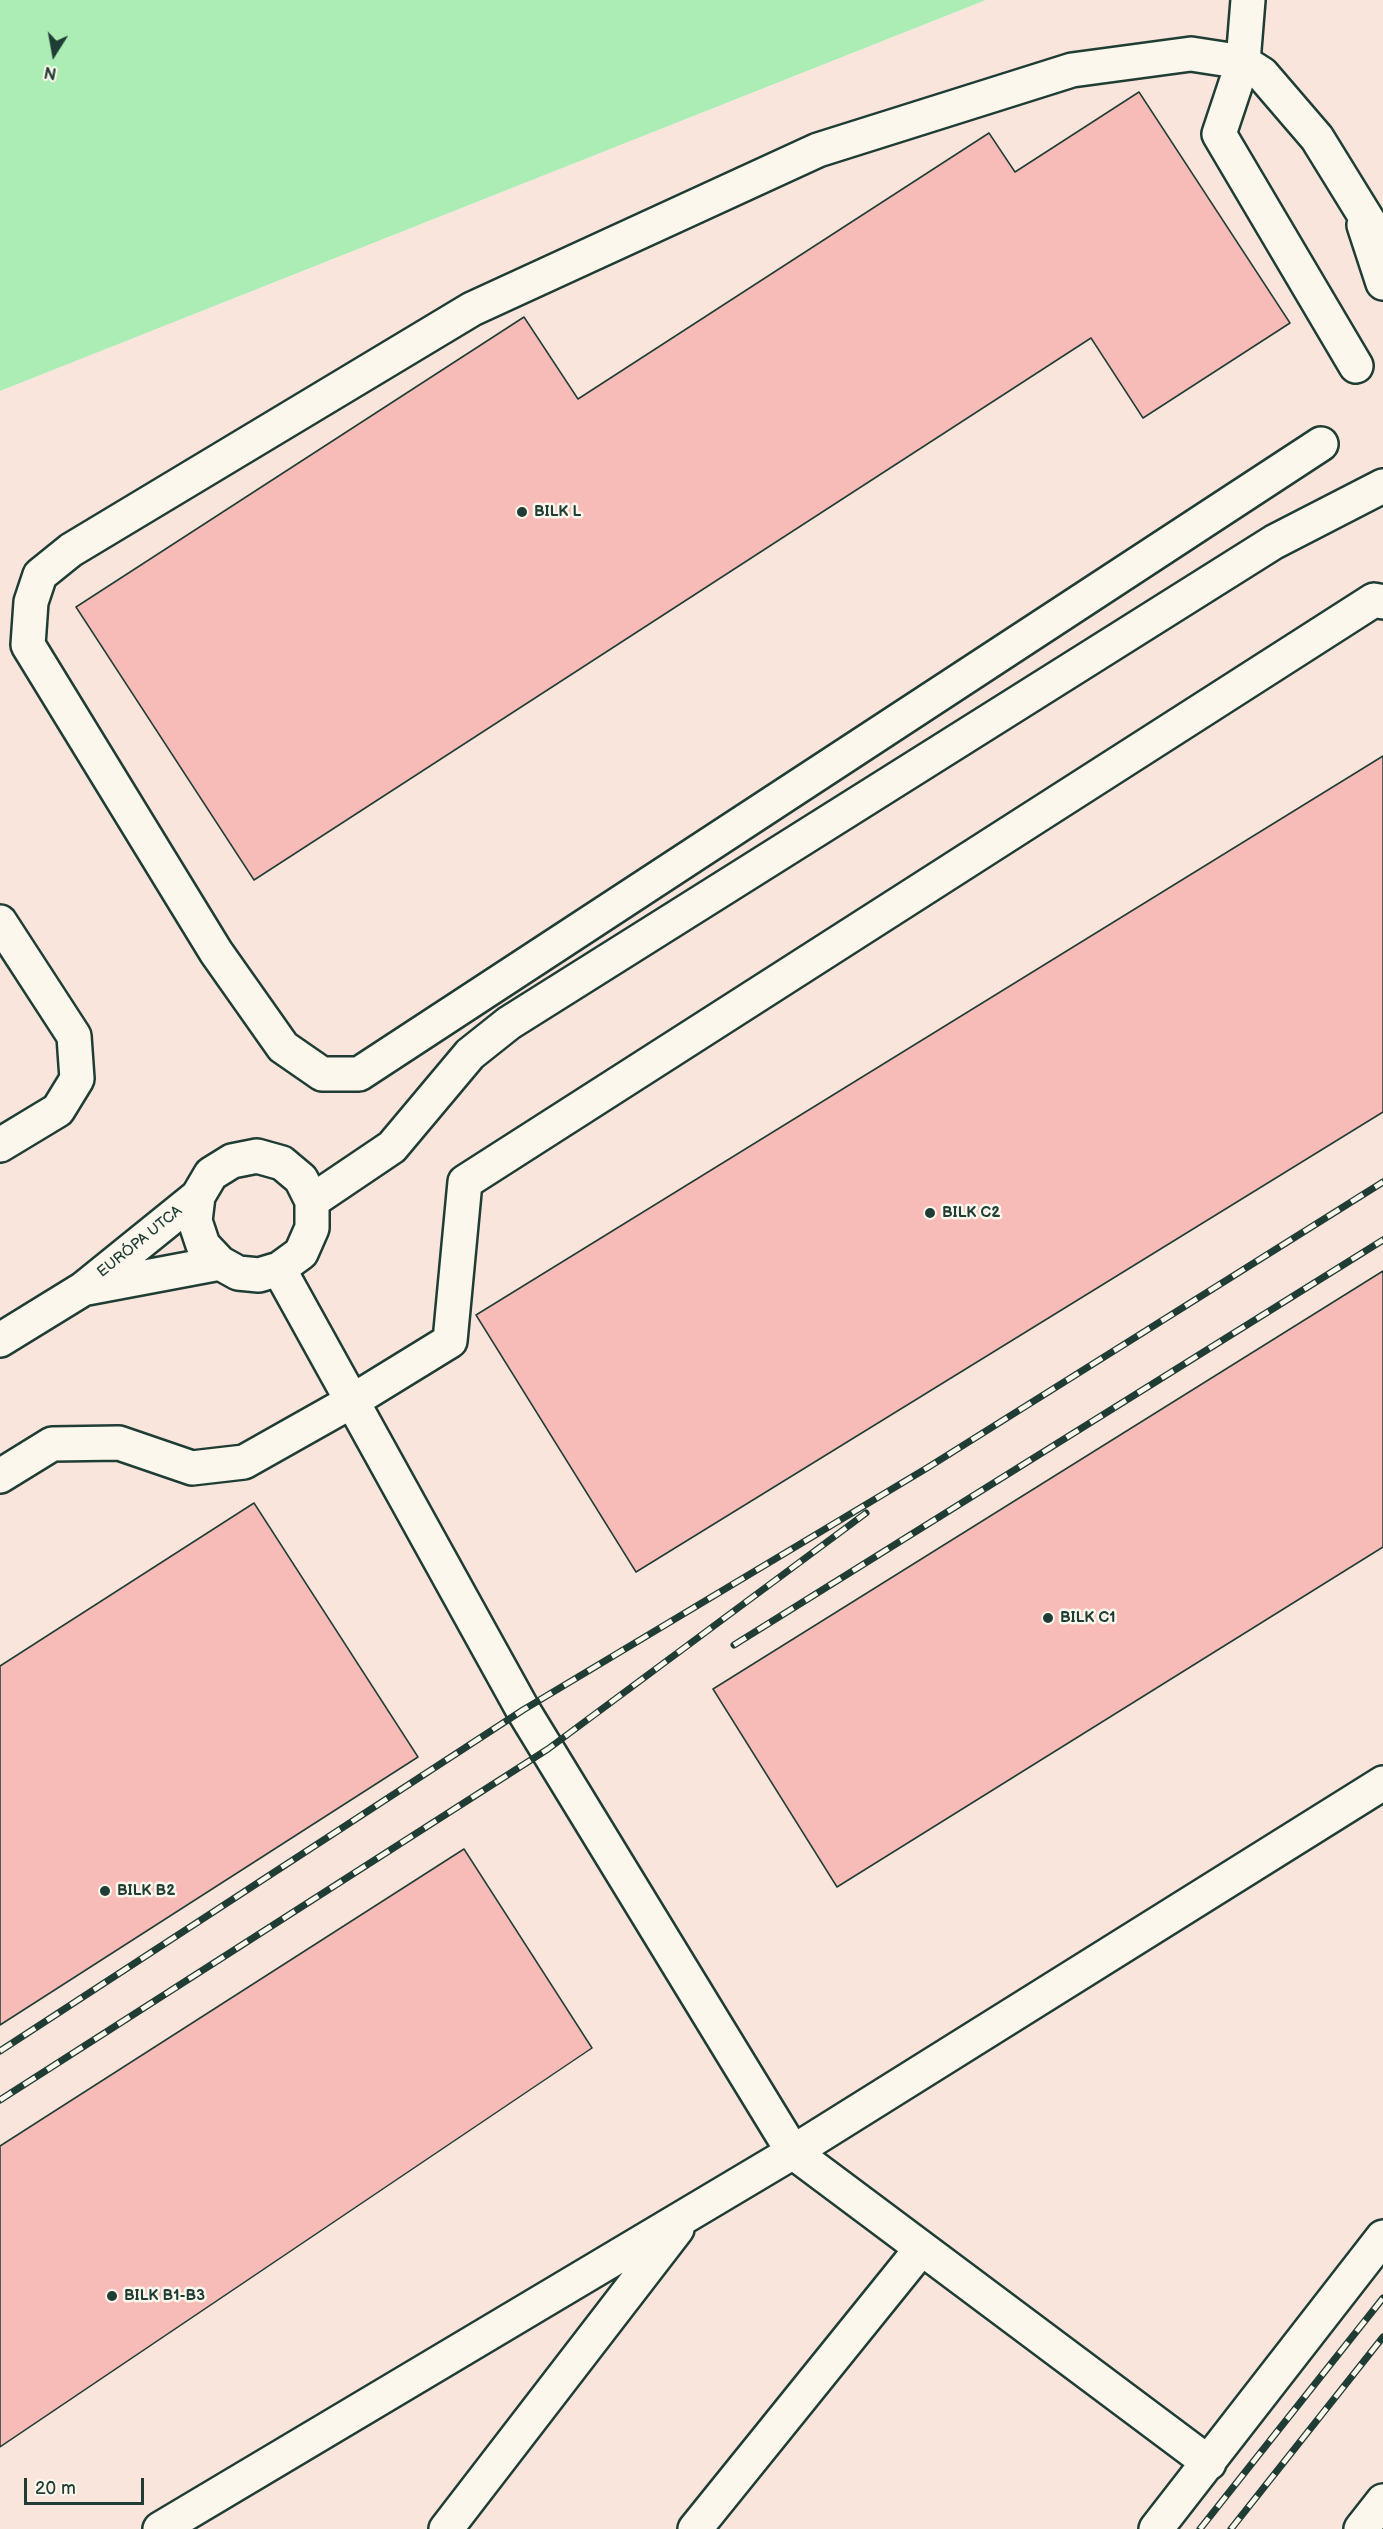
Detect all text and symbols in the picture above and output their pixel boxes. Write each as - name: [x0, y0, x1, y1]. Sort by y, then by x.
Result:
- north arrow: [24, 24, 84, 84]
- text: N: [43, 62, 58, 83]
- place label: BILK L: [534, 503, 581, 521]
- marker: BILK L: [515, 505, 529, 519]
- street label: EURÓPA UTCA: [94, 1202, 186, 1282]
- place label: BILK C2: [942, 1204, 1000, 1222]
- marker: BILK C2: [923, 1206, 937, 1220]
- place label: BILK C1: [1060, 1609, 1116, 1627]
- marker: BILK C1: [1041, 1611, 1055, 1625]
- place label: BILK B2: [117, 1882, 175, 1900]
- marker: BILK B2: [98, 1884, 112, 1898]
- place label: BILK B1-B3: [124, 2287, 205, 2305]
- marker: BILK B1-B3: [105, 2289, 119, 2303]
- scale bar: [27, 2466, 147, 2504]
- text: 20 m: [35, 2478, 76, 2499]

